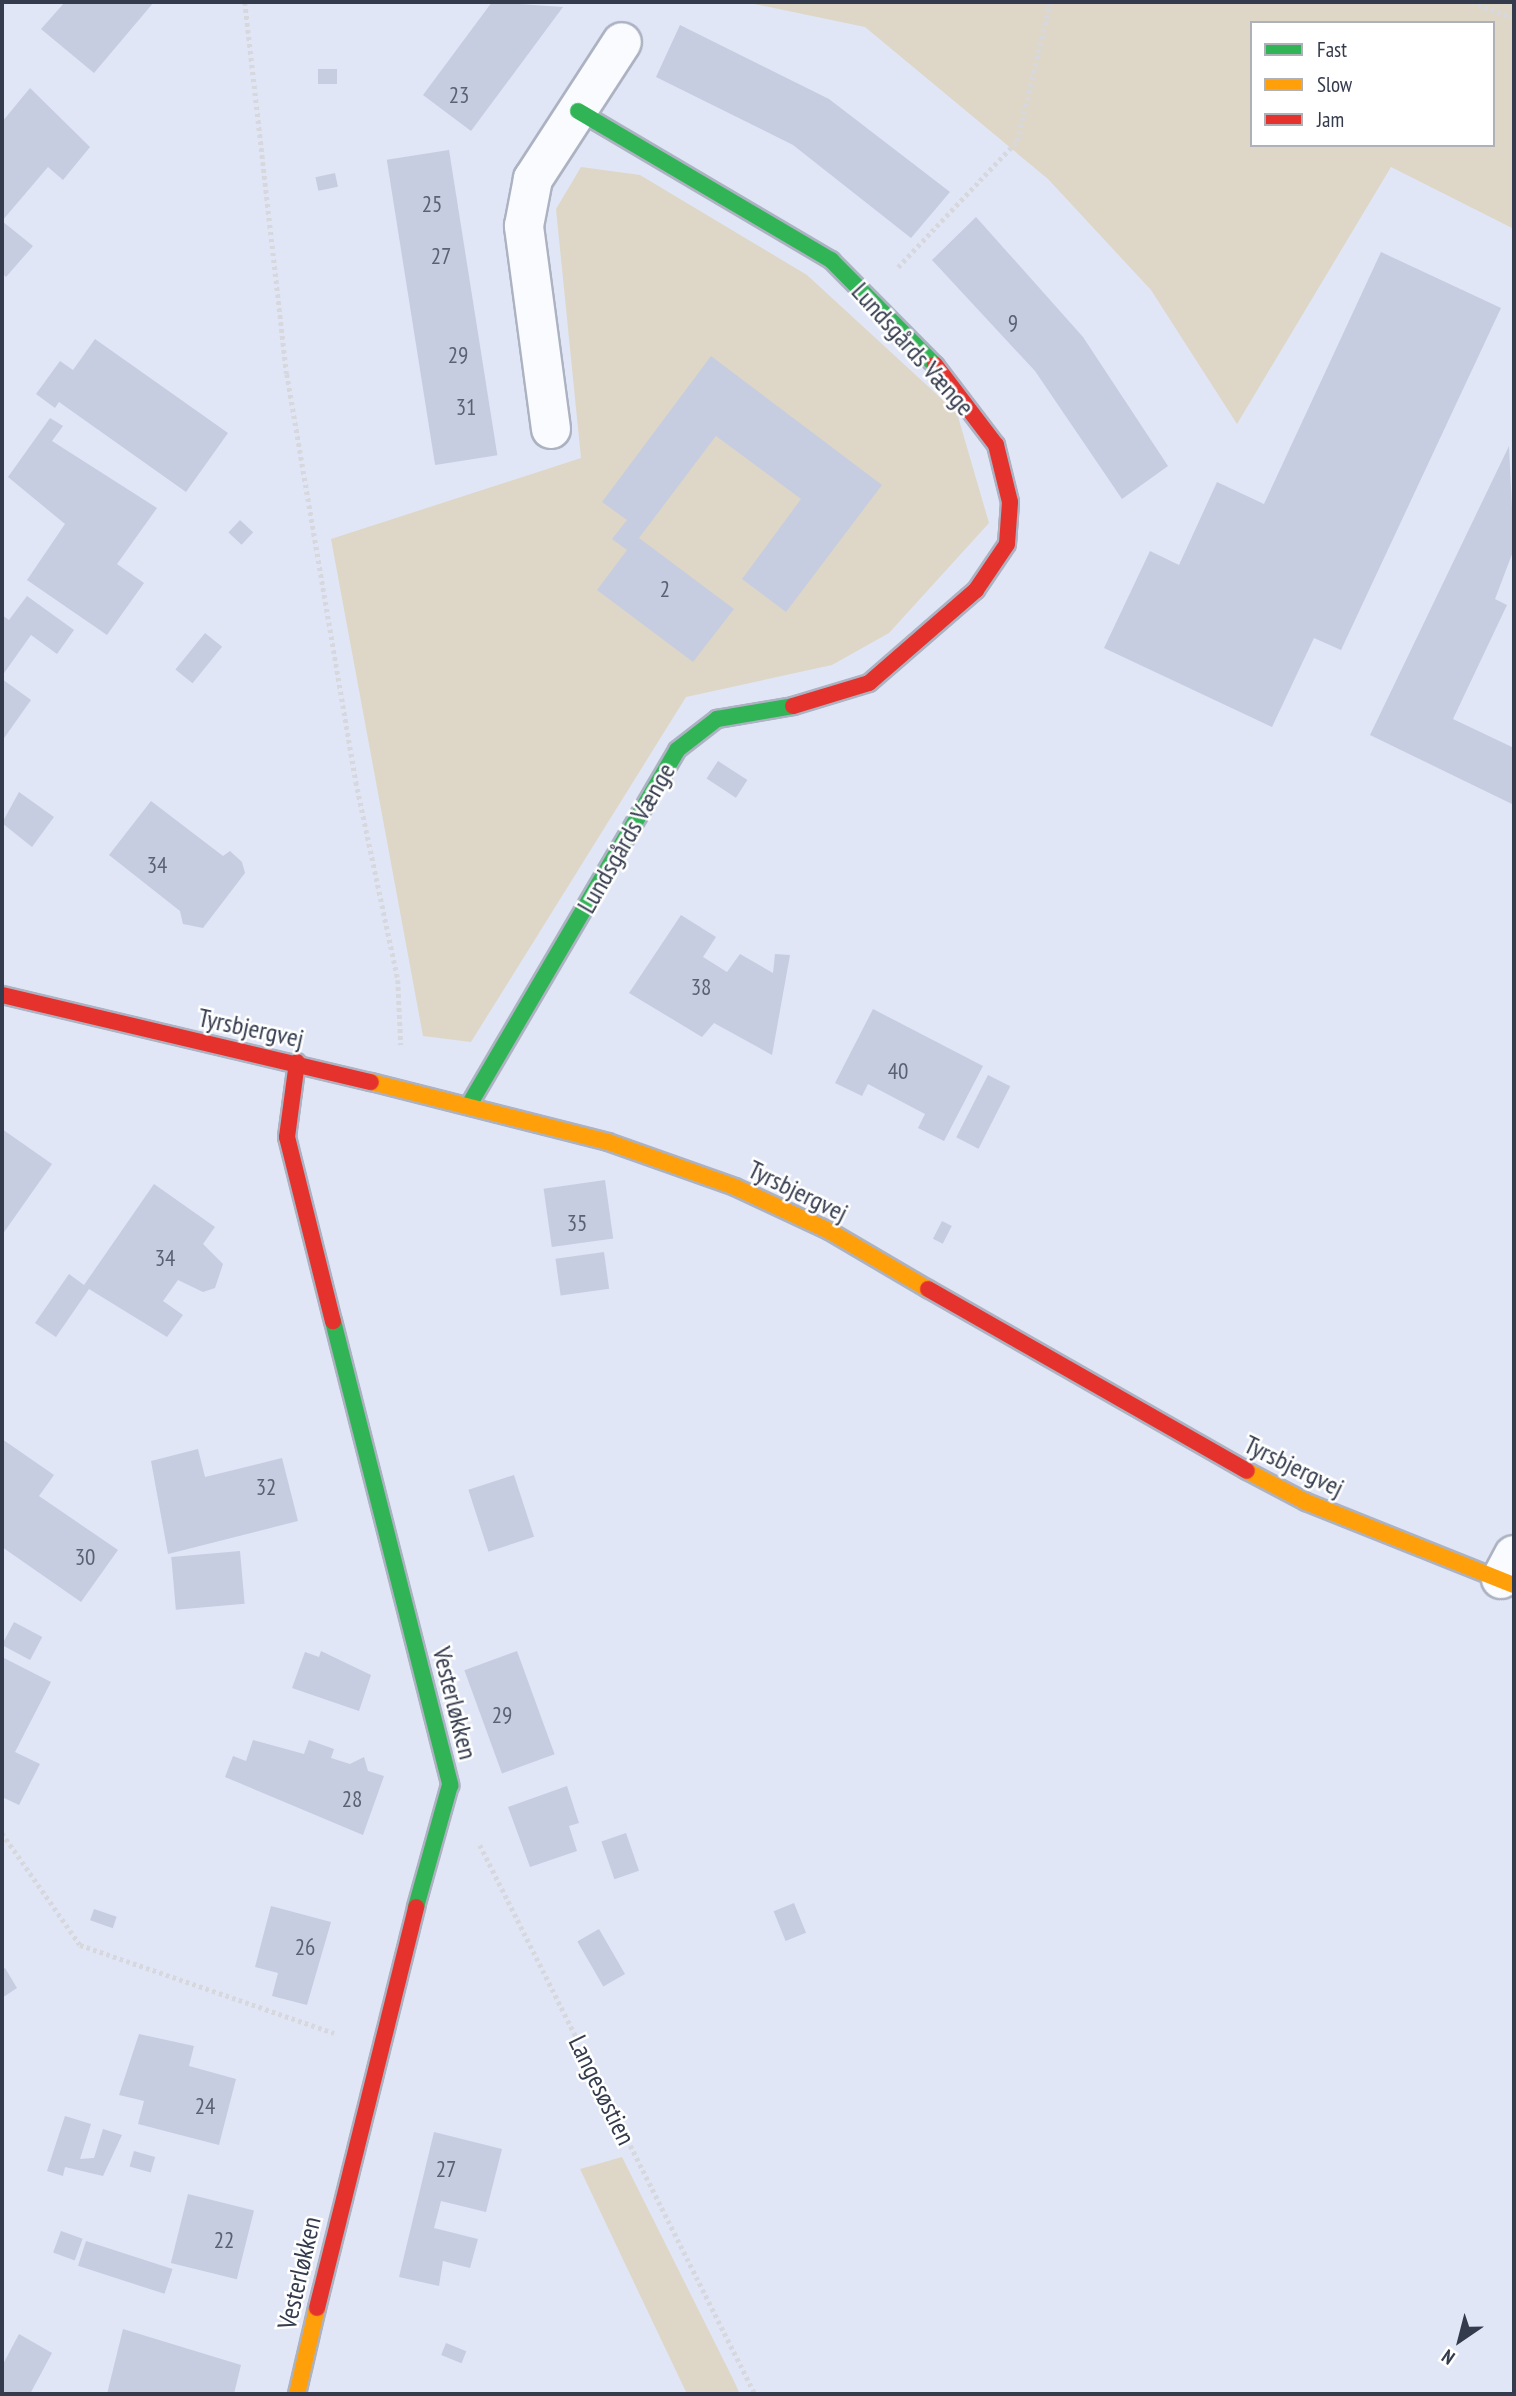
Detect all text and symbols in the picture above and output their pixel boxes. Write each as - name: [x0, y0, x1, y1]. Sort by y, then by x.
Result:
- legend: [1250, 21, 1495, 147]
- text: Fast: [1317, 36, 1347, 63]
- text: Slow: [1317, 71, 1352, 98]
- house number: 23: [449, 81, 469, 109]
- text: Jam: [1317, 106, 1344, 133]
- house number: 25: [422, 190, 442, 218]
- house number: 27: [431, 242, 451, 270]
- street label: Lundsgårds Vænge: [845, 276, 981, 422]
- house number: 9: [1008, 309, 1018, 337]
- house number: 29: [448, 341, 468, 369]
- house number: 31: [456, 393, 476, 421]
- house number: 2: [660, 575, 670, 603]
- street label: Lundsgårds Vænge: [570, 757, 682, 919]
- house number: 34: [147, 851, 167, 879]
- house number: 38: [691, 973, 711, 1001]
- street label: Tyrsbjergvej: [195, 1002, 307, 1054]
- house number: 40: [888, 1057, 908, 1085]
- street label: Tyrsbjergvej: [743, 1154, 853, 1228]
- house number: 35: [567, 1209, 587, 1237]
- house number: 34: [155, 1244, 175, 1272]
- street label: Tyrsbjergvej: [1239, 1429, 1349, 1503]
- house number: 32: [256, 1473, 276, 1501]
- house number: 30: [75, 1543, 95, 1571]
- street label: Vesterløkken: [426, 1644, 484, 1762]
- house number: 29: [492, 1701, 512, 1729]
- house number: 28: [342, 1785, 362, 1813]
- house number: 26: [295, 1933, 315, 1961]
- street label: Langesøstien: [562, 2030, 642, 2150]
- house number: 24: [195, 2092, 215, 2120]
- house number: 27: [436, 2155, 456, 2183]
- street label: Vesterløkken: [271, 2214, 327, 2332]
- house number: 22: [214, 2226, 234, 2254]
- north arrow: [1425, 2305, 1495, 2375]
- text: N: [1437, 2344, 1459, 2370]

